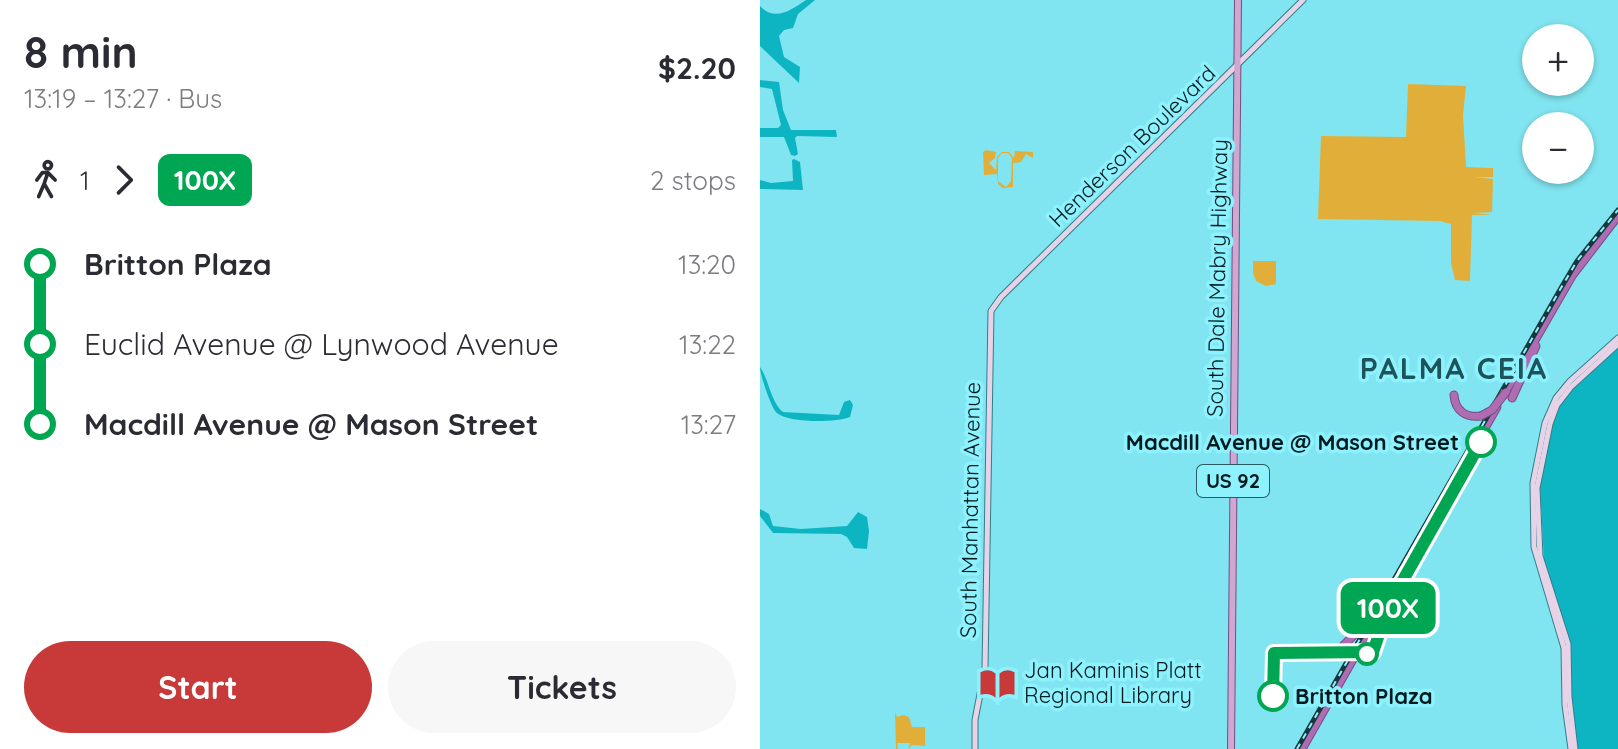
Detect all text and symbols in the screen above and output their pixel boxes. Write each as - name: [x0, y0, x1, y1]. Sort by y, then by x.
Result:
- text: 8 min: [24, 24, 138, 79]
- map controls: [1522, 24, 1594, 184]
- button: +: [1522, 24, 1594, 96]
- text: $2.20: [658, 49, 736, 87]
- street label: Henderson Boulevard: [1043, 59, 1221, 233]
- text: 13:19 – 13:27 · Bus: [24, 82, 222, 115]
- button: −: [1522, 112, 1594, 184]
- street label: South Dale Mabry Highway: [1201, 139, 1233, 417]
- icon: walk: [24, 158, 68, 202]
- icon: forward: [102, 158, 146, 202]
- text: 100X: [174, 162, 236, 197]
- text: 1: [80, 164, 90, 197]
- text: 2 stops: [650, 164, 736, 197]
- text: Britton Plaza: [84, 245, 272, 283]
- text: 13:20: [678, 248, 736, 281]
- text: Euclid Avenue @ Lynwood Avenue: [84, 325, 559, 363]
- text: 13:22: [679, 328, 736, 361]
- district label: PALMA CEIA: [1360, 349, 1548, 387]
- street label: South Manhattan Avenue: [954, 382, 986, 638]
- text: Macdill Avenue @ Mason Street: [84, 405, 538, 443]
- text: 13:27: [681, 408, 736, 441]
- marker: Macdill Avenue @ Mason Street: [1466, 427, 1496, 457]
- place label: Macdill Avenue @ Mason Street: [1126, 428, 1459, 456]
- road number: US 92: [1197, 465, 1269, 497]
- line badge: 100X: [1332, 582, 1444, 634]
- text: 100X: [1357, 590, 1419, 625]
- button: Start: [24, 641, 372, 733]
- button: Tickets: [388, 641, 736, 733]
- unlabelled marker: [1356, 643, 1378, 665]
- place label: Jan Kaminis Platt Regional Library: [1024, 656, 1202, 709]
- library icon: Jan Kaminis Platt Regional Library: [979, 664, 1017, 702]
- marker: Britton Plaza: [1258, 681, 1288, 711]
- place label: Britton Plaza: [1295, 682, 1433, 710]

